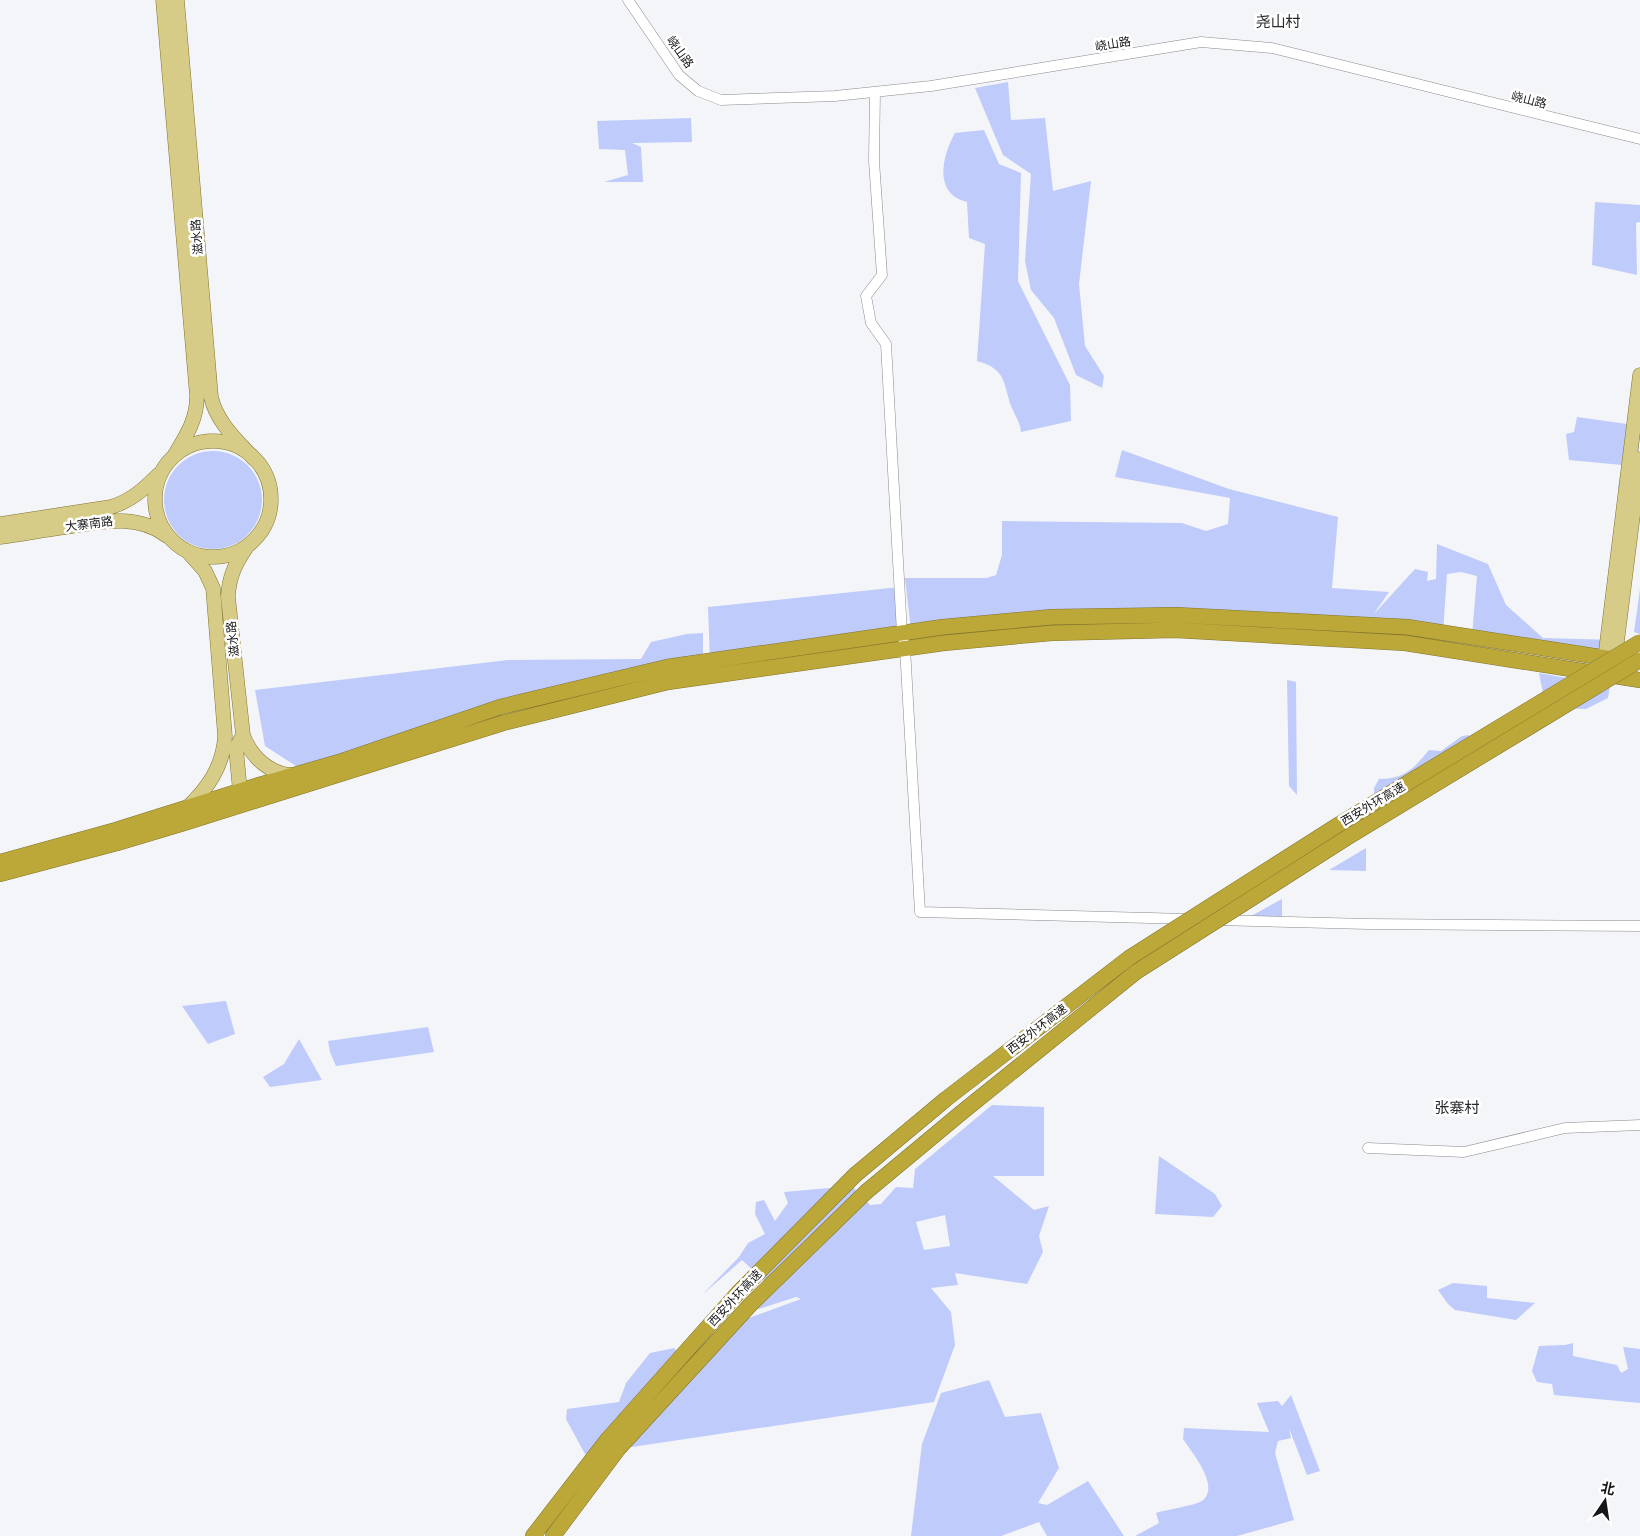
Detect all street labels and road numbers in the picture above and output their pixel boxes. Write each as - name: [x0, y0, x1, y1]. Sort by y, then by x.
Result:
- street label: 峣山路: [664, 33, 696, 71]
- street label: 峣山路: [1094, 34, 1132, 54]
- street label: 峣山路: [1510, 89, 1548, 111]
- street label: 滋水路: [188, 218, 206, 256]
- street label: 大寨南路: [64, 514, 114, 534]
- street label: 滋水路: [224, 620, 242, 658]
- street label: 西安外环高速: [1339, 779, 1407, 829]
- street label: 西安外环高速: [1004, 1001, 1070, 1057]
- street label: 西安外环高速: [705, 1267, 765, 1329]

